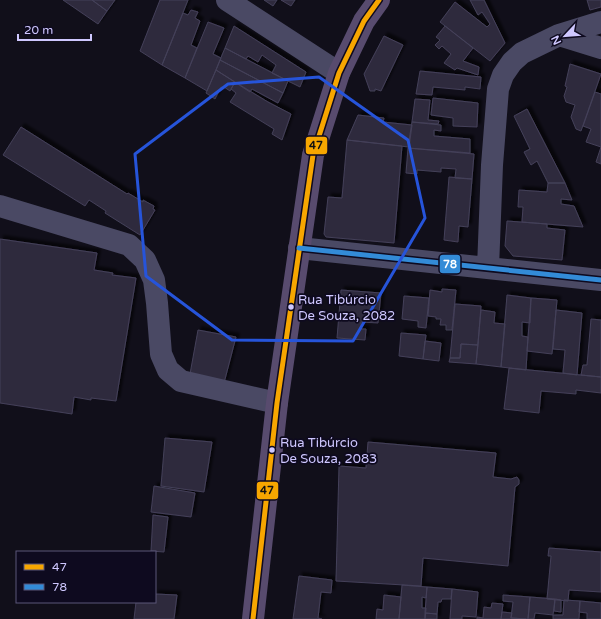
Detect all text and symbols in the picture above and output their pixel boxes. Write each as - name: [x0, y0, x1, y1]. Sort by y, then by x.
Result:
- scale bar: [18, 16, 91, 42]
- north arrow: [545, 16, 585, 56]
- text: 20 m: [24, 23, 53, 37]
- text: N: [549, 33, 564, 47]
- line badge: 47: [305, 136, 328, 155]
- text: 47: [309, 139, 323, 152]
- line badge: 78: [439, 254, 461, 274]
- text: 78: [443, 258, 457, 271]
- place label: Rua Tibúrcio De Souza, 2082: [298, 292, 395, 324]
- marker: Rua Tibúrcio De Souza, 2082: [286, 302, 296, 312]
- place label: Rua Tibúrcio De Souza, 2083: [280, 435, 377, 467]
- marker: Rua Tibúrcio De Souza, 2083: [267, 445, 277, 455]
- line badge: 47: [256, 481, 279, 500]
- text: 47: [260, 484, 274, 497]
- legend: [16, 551, 156, 603]
- text: 47: [52, 560, 67, 574]
- text: 78: [52, 580, 67, 594]

